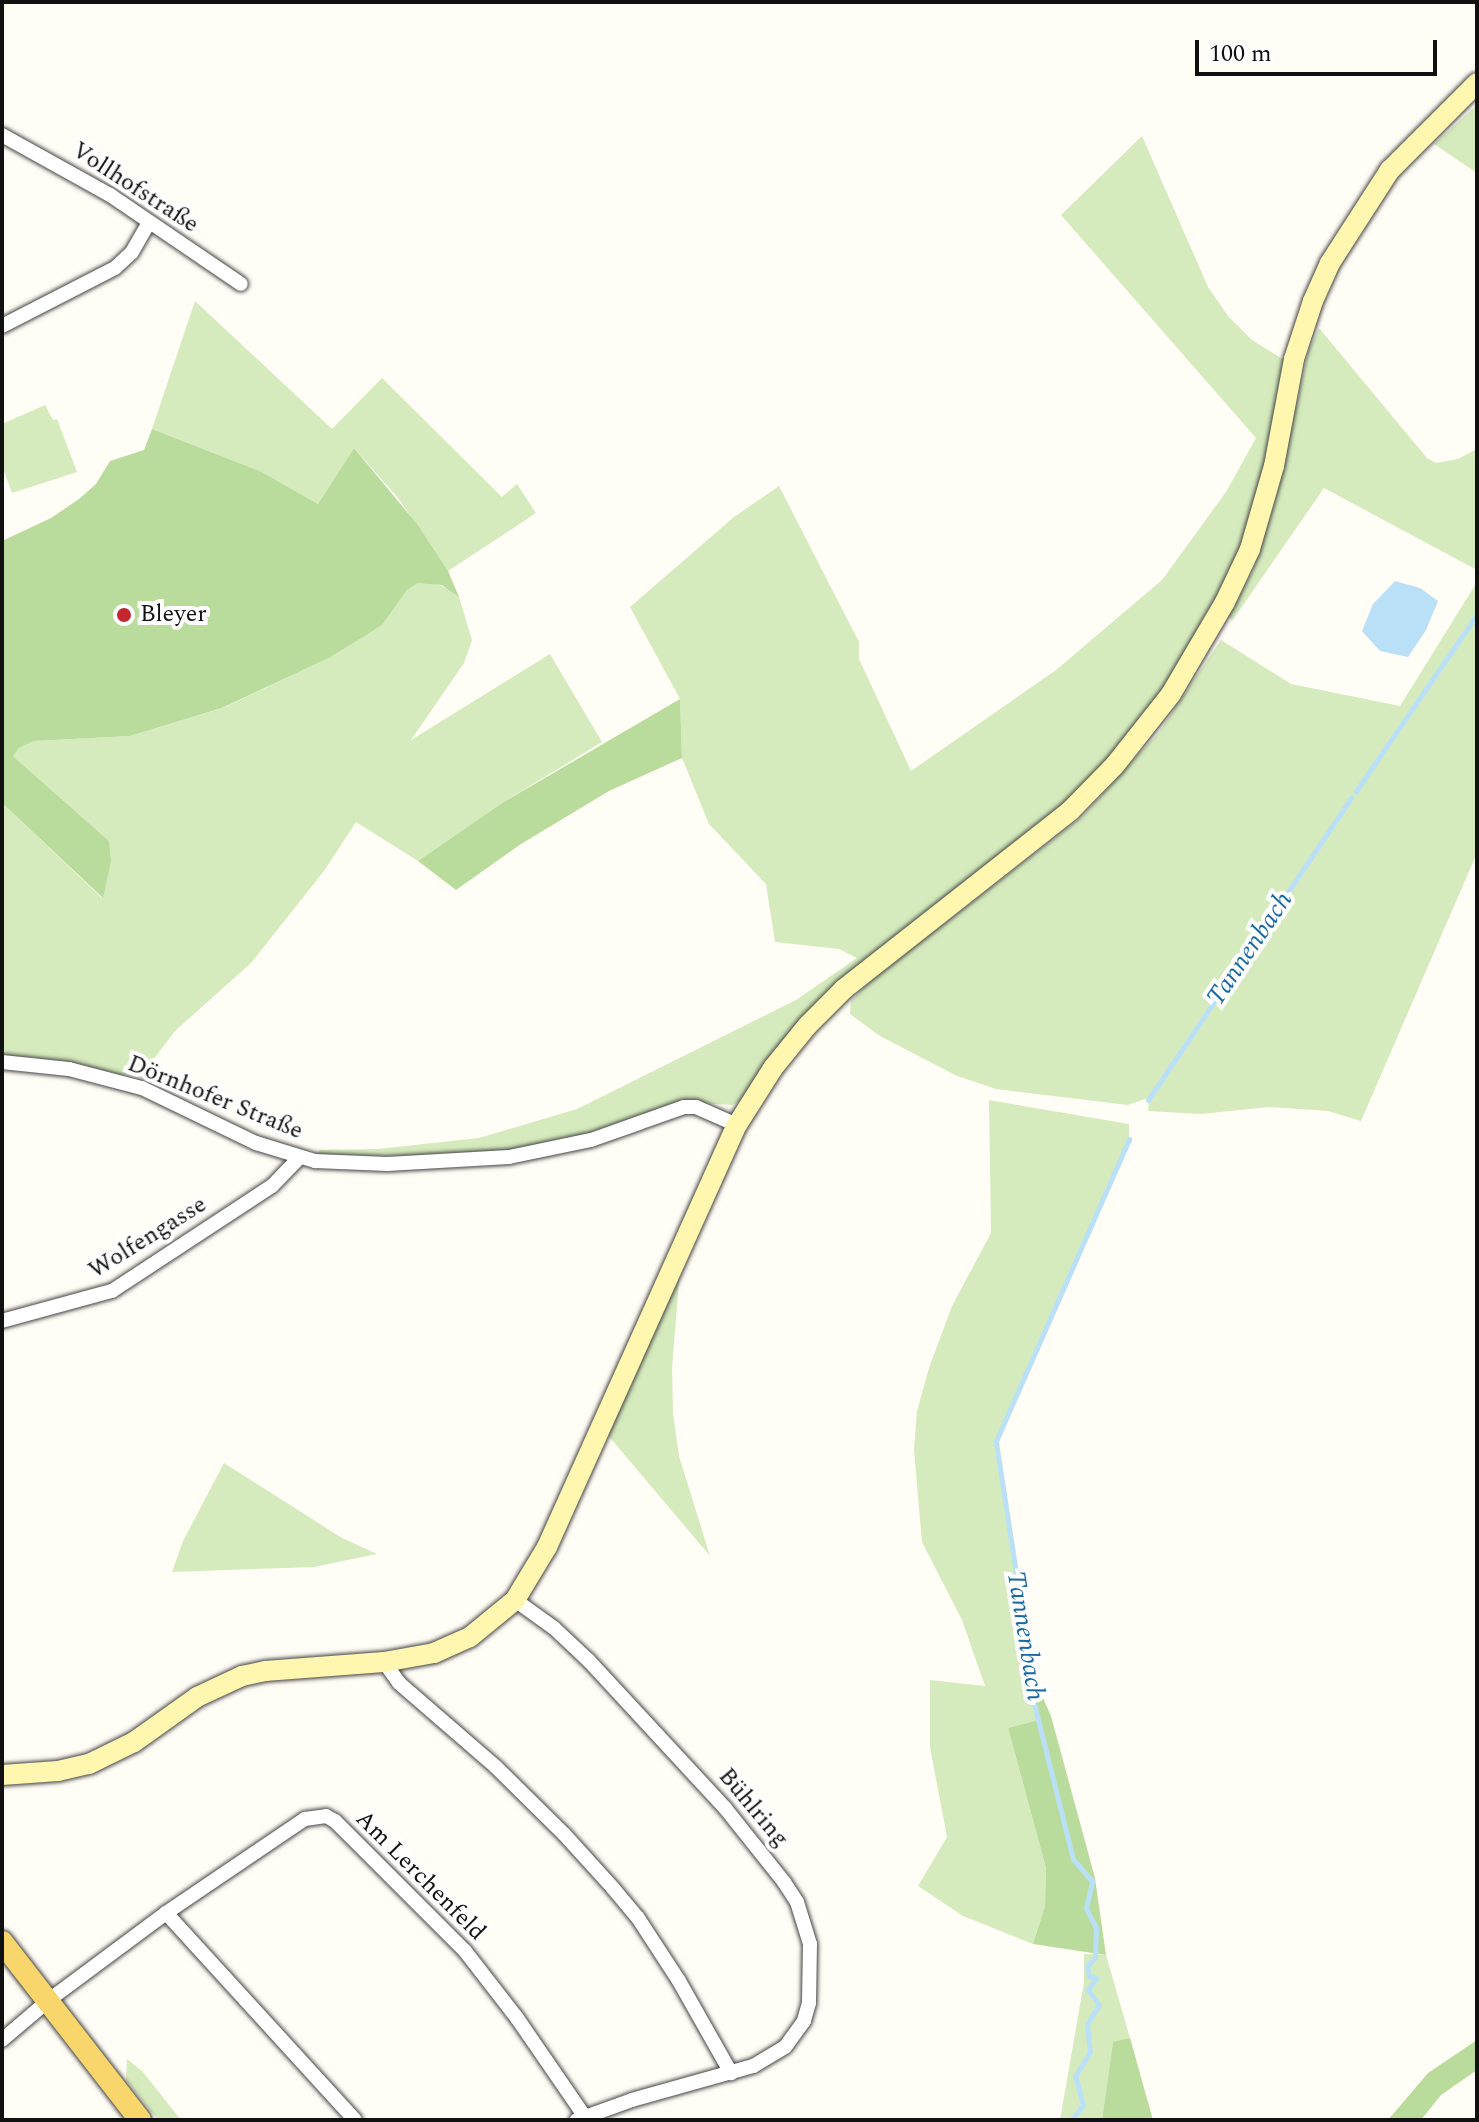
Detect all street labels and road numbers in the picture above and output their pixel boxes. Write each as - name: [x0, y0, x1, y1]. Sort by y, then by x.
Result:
- street label: Vollhofstraße: [66, 136, 204, 240]
- street label: Dörnhofer Straße: [123, 1050, 307, 1146]
- street label: Wolfengasse: [84, 1190, 212, 1286]
- street label: Bühlring: [712, 1763, 794, 1853]
- street label: Am Lerchenfeld: [349, 1805, 491, 1947]

